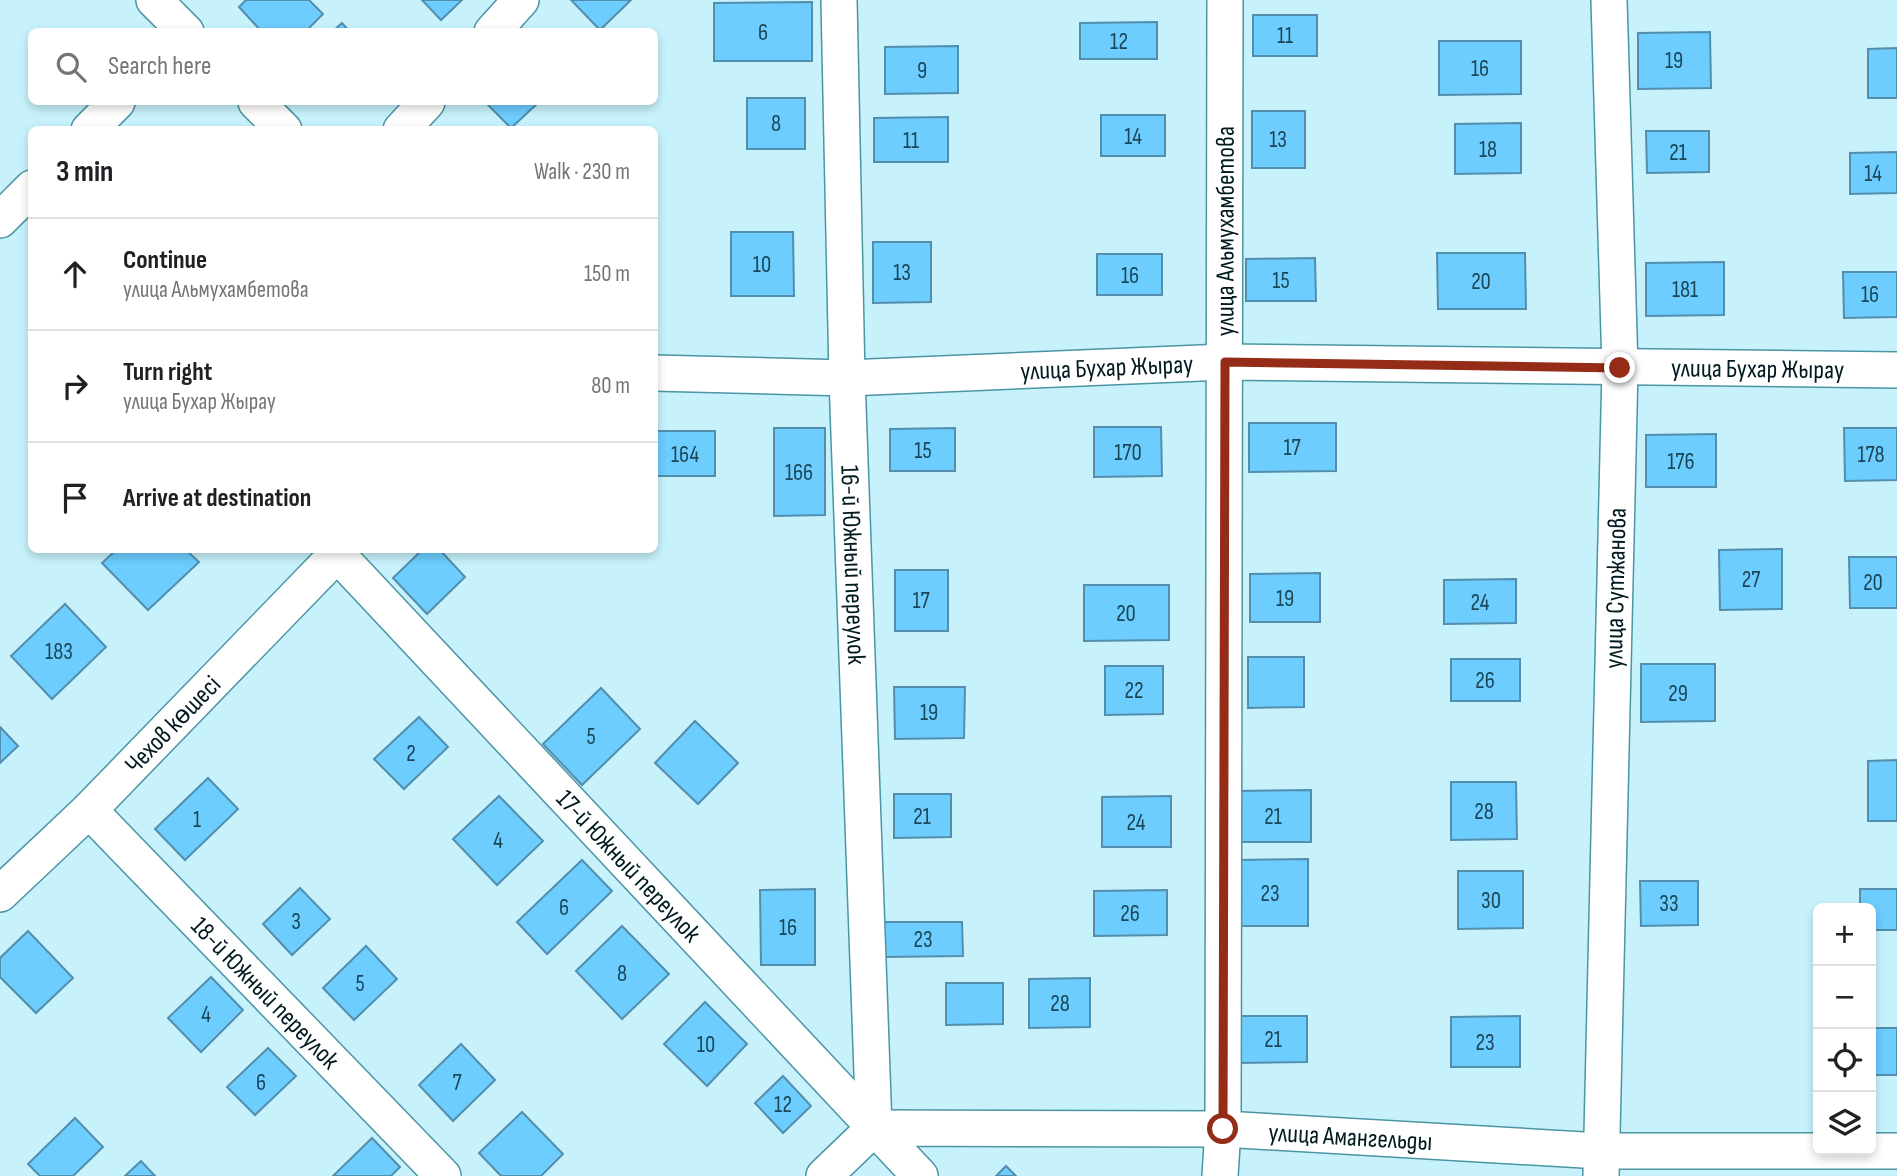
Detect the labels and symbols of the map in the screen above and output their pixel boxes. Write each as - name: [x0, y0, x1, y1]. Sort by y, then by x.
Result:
- house number: 6: [758, 19, 768, 47]
- house number: 11: [1277, 22, 1293, 50]
- house number: 12: [1110, 28, 1128, 56]
- house number: 19: [1665, 47, 1683, 75]
- house number: 16: [1471, 55, 1489, 83]
- house number: 9: [917, 57, 927, 85]
- house number: 8: [771, 110, 781, 138]
- house number: 14: [1124, 123, 1142, 151]
- street label: улица Альмухамбетова: [1210, 126, 1242, 336]
- house number: 13: [1269, 126, 1287, 154]
- house number: 11: [903, 127, 919, 155]
- house number: 18: [1479, 136, 1497, 164]
- house number: 21: [1669, 139, 1687, 167]
- house number: 14: [1864, 160, 1882, 188]
- house number: 10: [753, 251, 771, 279]
- house number: 13: [893, 259, 911, 287]
- house number: 16: [1121, 262, 1139, 290]
- house number: 15: [1272, 267, 1290, 295]
- house number: 20: [1471, 268, 1491, 296]
- house number: 181: [1672, 276, 1698, 304]
- house number: 16: [1861, 281, 1879, 309]
- street label: улица Бухар Жырау: [1020, 349, 1194, 388]
- route end: [1604, 352, 1635, 383]
- street label: улица Бухар Жырау: [1671, 353, 1844, 386]
- house number: 17: [1283, 434, 1301, 462]
- house number: 15: [914, 437, 932, 465]
- house number: 170: [1114, 439, 1142, 467]
- house number: 164: [671, 441, 699, 469]
- house number: 178: [1857, 441, 1885, 469]
- house number: 176: [1667, 448, 1695, 476]
- house number: 166: [785, 459, 813, 487]
- street label: 16-й Южный переулок: [833, 465, 871, 665]
- street label: улица Сутжанова: [1599, 507, 1634, 669]
- house number: 27: [1742, 566, 1760, 594]
- house number: 20: [1863, 569, 1883, 597]
- house number: 19: [1276, 585, 1294, 613]
- house number: 17: [912, 587, 930, 615]
- house number: 24: [1471, 589, 1490, 617]
- house number: 20: [1116, 600, 1136, 628]
- house number: 183: [45, 638, 73, 666]
- house number: 26: [1475, 667, 1495, 695]
- street label: Чехов көшесі: [119, 670, 228, 781]
- house number: 22: [1125, 677, 1143, 705]
- house number: 29: [1668, 680, 1688, 708]
- house number: 19: [920, 699, 938, 727]
- house number: 5: [586, 723, 596, 751]
- house number: 2: [406, 740, 416, 768]
- street label: 17-й Южный переулок: [549, 784, 707, 949]
- house number: 28: [1474, 798, 1494, 826]
- house number: 21: [913, 803, 931, 831]
- house number: 21: [1264, 803, 1282, 831]
- house number: 1: [193, 806, 201, 834]
- house number: 24: [1127, 809, 1146, 837]
- house number: 4: [493, 827, 503, 855]
- house number: 23: [1260, 880, 1280, 908]
- house number: 30: [1481, 887, 1501, 915]
- house number: 33: [1659, 890, 1679, 918]
- house number: 6: [559, 894, 569, 922]
- house number: 26: [1120, 900, 1140, 928]
- house number: 3: [291, 908, 301, 936]
- street label: 18-й Южный переулок: [184, 911, 345, 1076]
- house number: 16: [779, 914, 797, 942]
- house number: 23: [913, 926, 933, 954]
- house number: 8: [617, 960, 627, 988]
- house number: 5: [355, 970, 365, 998]
- house number: 28: [1050, 990, 1070, 1018]
- house number: 4: [201, 1001, 211, 1029]
- house number: 21: [1264, 1026, 1282, 1054]
- house number: 23: [1475, 1029, 1495, 1057]
- house number: 10: [697, 1031, 715, 1059]
- house number: 6: [256, 1069, 266, 1097]
- house number: 7: [452, 1069, 462, 1097]
- house number: 12: [774, 1091, 792, 1119]
- route start: [1207, 1113, 1238, 1144]
- street label: улица Амангельды: [1268, 1118, 1433, 1158]

